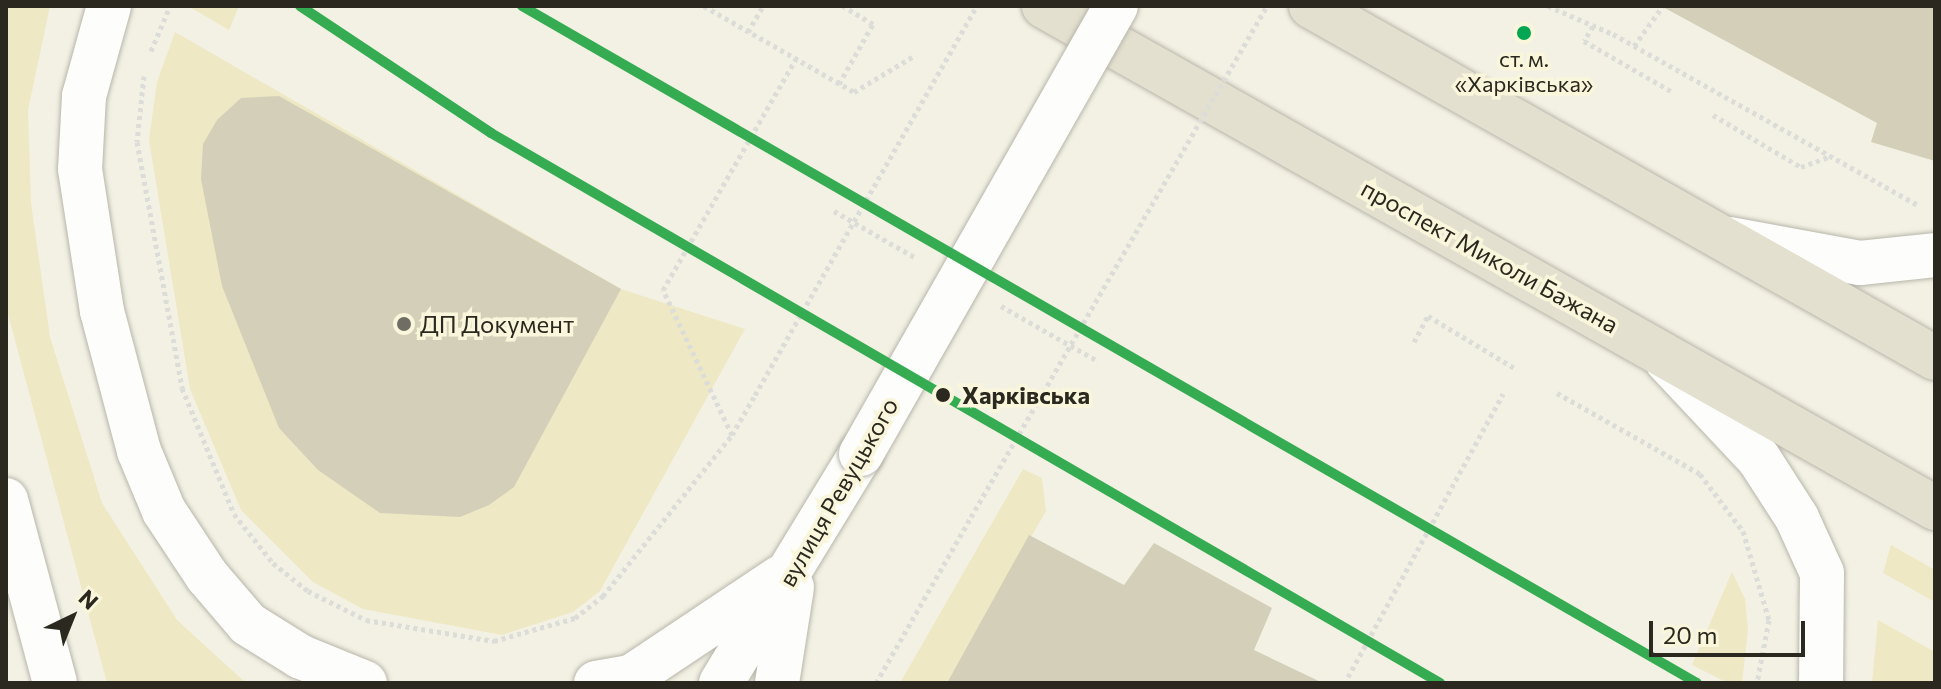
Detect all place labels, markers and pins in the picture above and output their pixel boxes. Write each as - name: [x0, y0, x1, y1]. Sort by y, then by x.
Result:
- marker: ст. м. «Харківська»: [1516, 25, 1532, 41]
- place label: ст. м. «Харківська»: [1455, 45, 1593, 96]
- place label: ДП Документ: [420, 310, 574, 338]
- marker: ДП Документ: [395, 315, 413, 333]
- place label: Харківська: [962, 381, 1090, 409]
- marker: Харківська: [931, 383, 955, 407]

